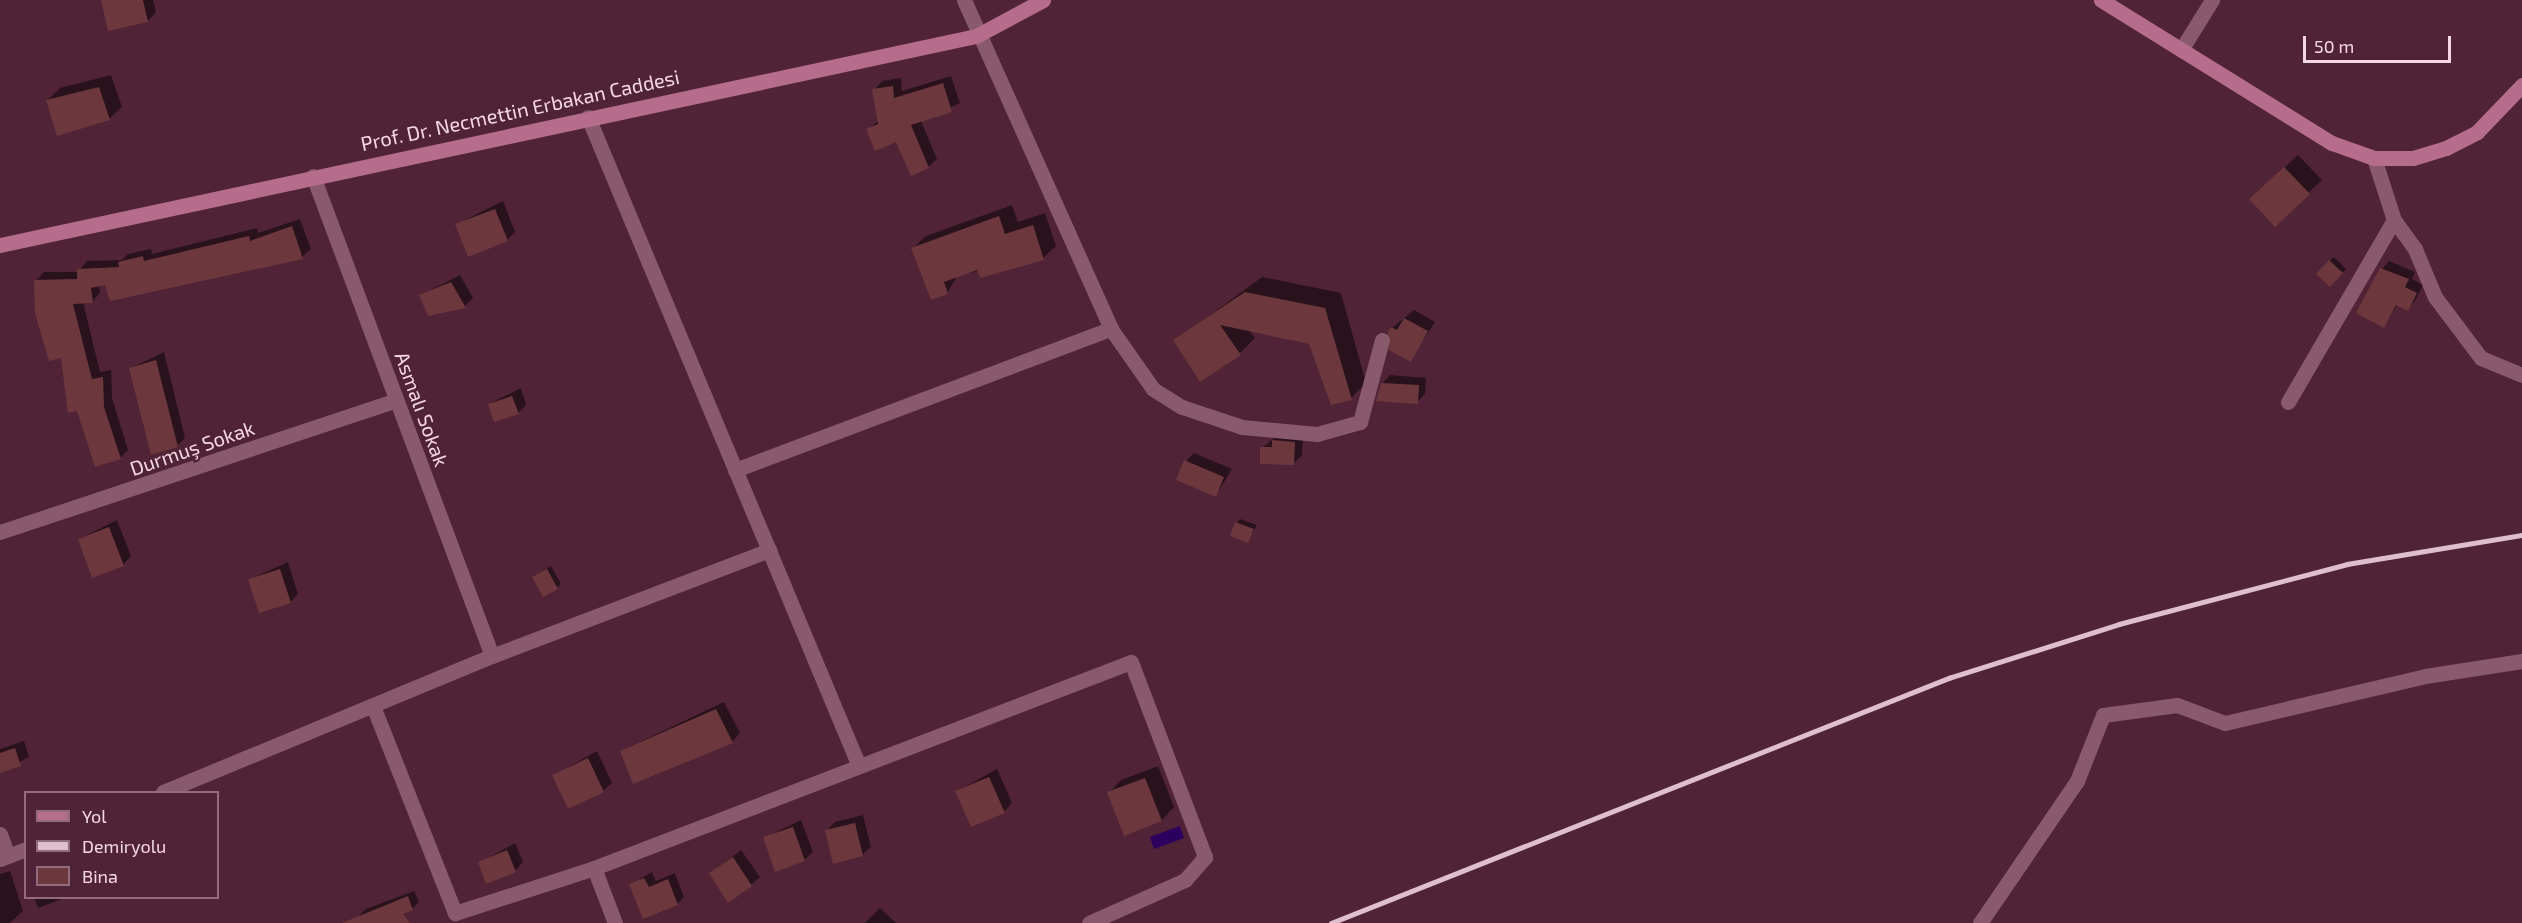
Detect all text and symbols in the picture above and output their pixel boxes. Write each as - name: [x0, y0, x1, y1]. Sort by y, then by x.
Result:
- scale bar: [2306, 24, 2454, 62]
- text: 50 m: [2314, 35, 2354, 57]
- street label: Prof. Dr. Necmettin Erbakan Caddesi: [358, 64, 682, 156]
- street label: Asmalı Sokak: [390, 348, 454, 470]
- street label: Durmuş Sokak: [127, 415, 257, 481]
- legend: [24, 791, 219, 899]
- text: Yol: [82, 805, 107, 827]
- text: Demiryolu: [82, 835, 166, 857]
- text: Bina: [82, 865, 118, 887]

